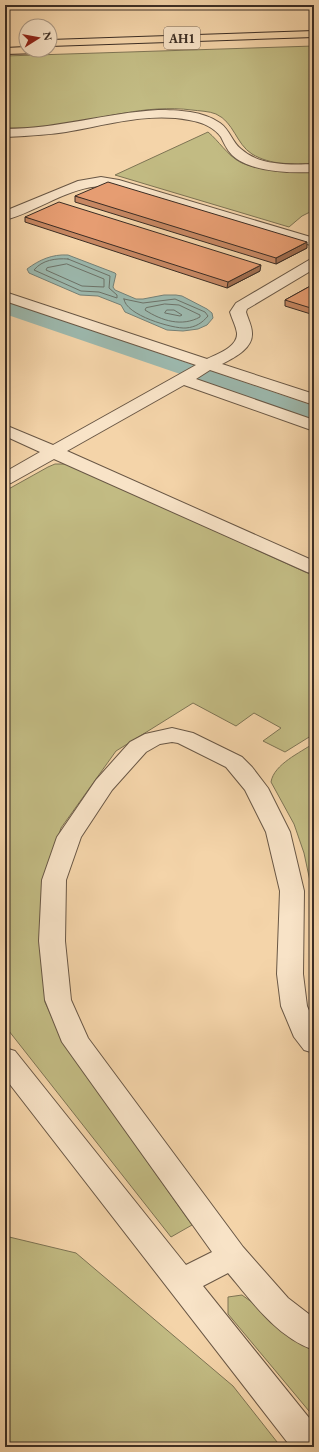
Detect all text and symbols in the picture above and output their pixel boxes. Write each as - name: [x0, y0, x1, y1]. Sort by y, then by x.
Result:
- north arrow: [18, 18, 58, 58]
- road number: AH1: [164, 27, 200, 49]
- text: N: [40, 30, 56, 42]

